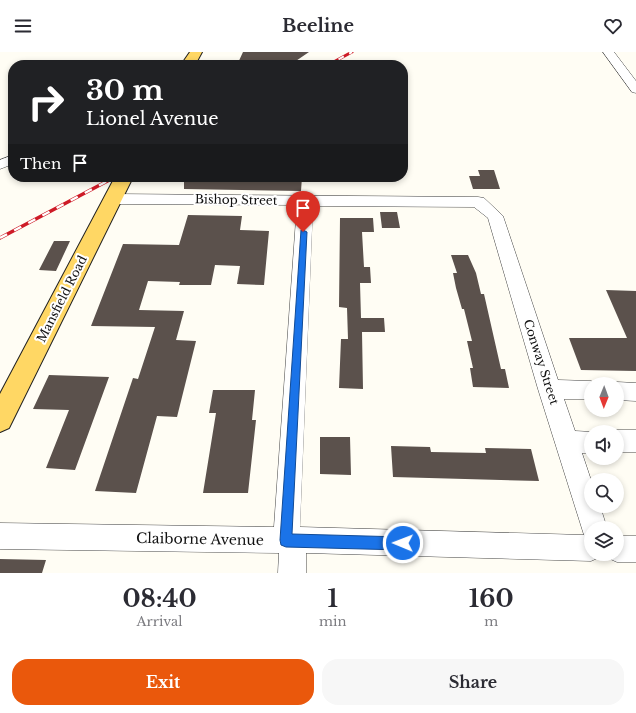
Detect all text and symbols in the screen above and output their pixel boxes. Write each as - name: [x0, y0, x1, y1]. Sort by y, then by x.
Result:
- icon: menu: [12, 15, 34, 37]
- text: Beeline: [282, 15, 354, 37]
- icon: heart: [602, 15, 624, 37]
- text: 30 m: [86, 73, 163, 108]
- icon: right: [20, 76, 72, 128]
- text: Lionel Avenue: [86, 108, 219, 130]
- icon: arrive: [69, 152, 91, 174]
- text: Then: [20, 154, 61, 173]
- street label: Bishop Street: [195, 191, 278, 208]
- pin: [286, 191, 320, 232]
- icon: arrive: [292, 197, 314, 219]
- street label: Mansfield Road: [33, 253, 90, 345]
- street label: Conway Street: [521, 317, 562, 407]
- north arrow: [584, 377, 624, 417]
- map controls: [584, 377, 624, 561]
- button: sound: [584, 425, 624, 465]
- button: search: [584, 473, 624, 513]
- button: layers: [584, 521, 624, 561]
- position arrow: [382, 522, 424, 564]
- street label: Claiborne Avenue: [136, 529, 264, 549]
- text: 08:40: [122, 584, 197, 613]
- text: 1: [327, 584, 338, 613]
- text: 160: [469, 584, 514, 613]
- text: Arrival: [137, 613, 183, 630]
- text: min: [319, 613, 346, 630]
- text: m: [484, 613, 498, 630]
- button: Exit: [12, 659, 314, 705]
- button: Share: [322, 659, 624, 705]

